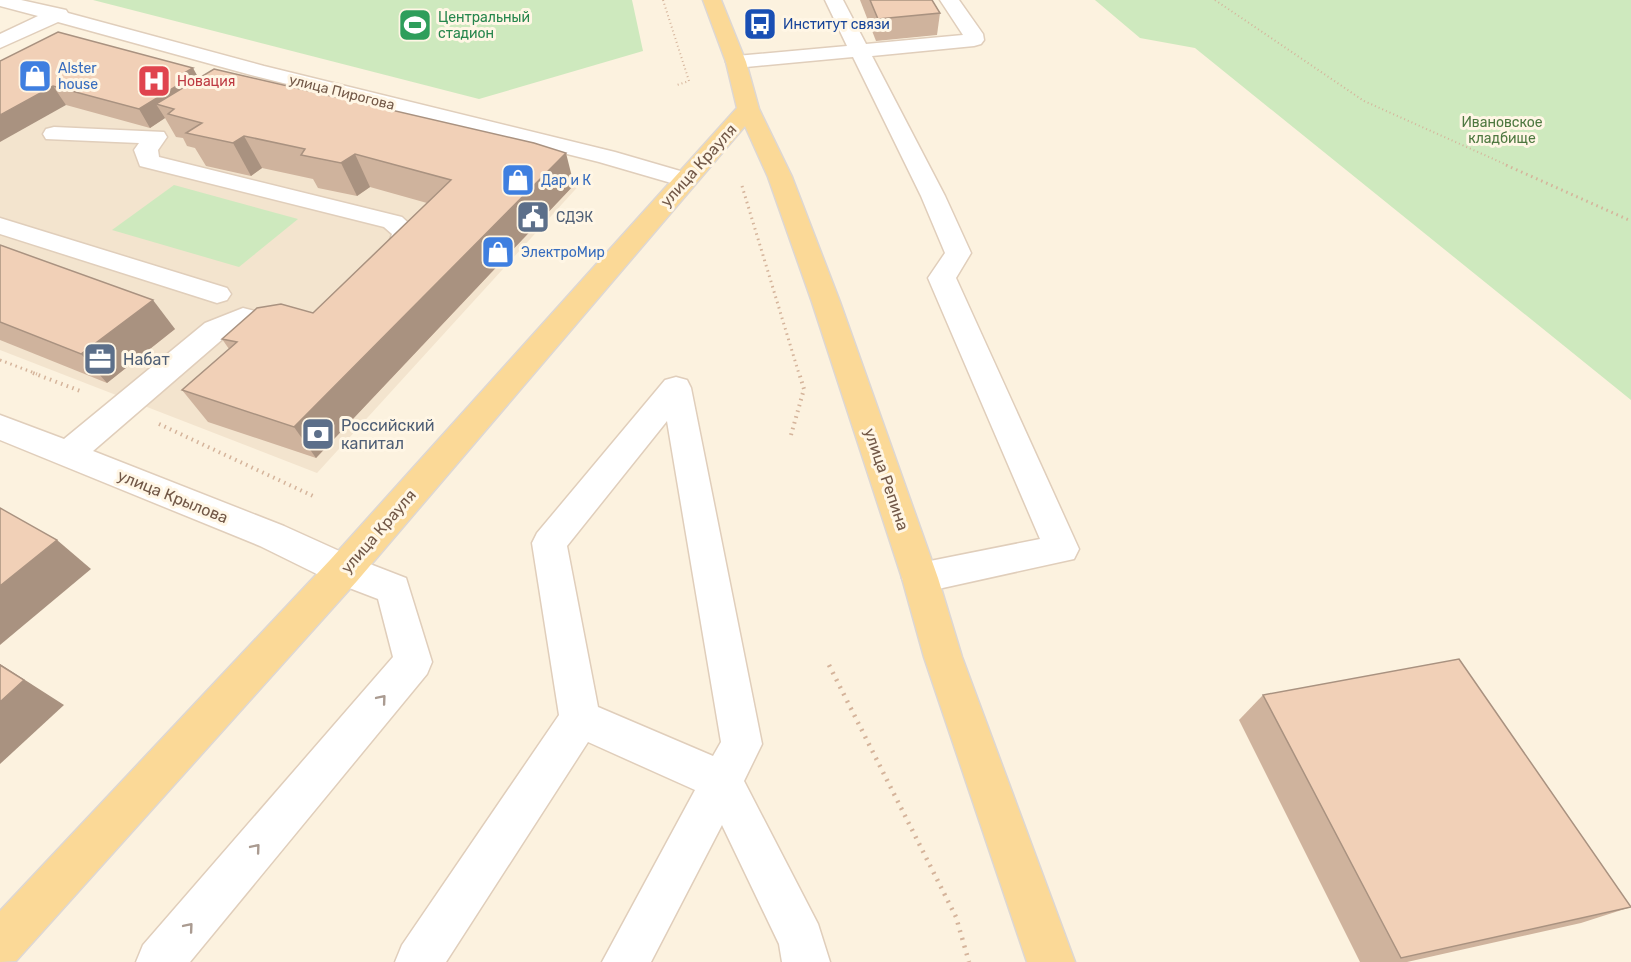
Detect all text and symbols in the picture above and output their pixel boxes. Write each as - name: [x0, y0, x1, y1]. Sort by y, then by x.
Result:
- bus stop icon: Институт связи: [742, 6, 778, 42]
- sports icon: Центральный стадион: [397, 7, 433, 43]
- place label: Центральный стадион: [438, 9, 530, 42]
- place label: Институт связи: [783, 16, 890, 33]
- shop icon: Alster house: [17, 58, 53, 94]
- place label: Alster house: [58, 60, 98, 93]
- hospital icon: Новация: [136, 63, 172, 99]
- street label: улица Пирогова: [287, 71, 396, 114]
- place label: Новация: [177, 73, 235, 90]
- park label: Ивановское кладбище: [1461, 114, 1543, 147]
- street label: улица Крауля: [656, 120, 741, 211]
- shop icon: Дар и К: [500, 162, 536, 198]
- place label: Дар и К: [541, 172, 591, 189]
- public building icon: СДЭК: [515, 199, 551, 235]
- place label: СДЭК: [556, 209, 593, 226]
- shop icon: ЭлектроМир: [480, 234, 516, 270]
- place label: ЭлектроМир: [521, 244, 605, 261]
- office icon: Набат: [82, 341, 118, 377]
- place label: Набат: [123, 350, 170, 369]
- bank icon: Российский капитал: [300, 416, 336, 452]
- place label: Российский капитал: [341, 416, 435, 453]
- street label: улица Репина: [860, 425, 913, 533]
- street label: улица Крылова: [115, 466, 231, 527]
- street label: улица Крауля: [337, 486, 420, 577]
- one-way arrow: [375, 695, 386, 706]
- one-way arrow: [249, 844, 260, 855]
- one-way arrow: [182, 923, 193, 934]

